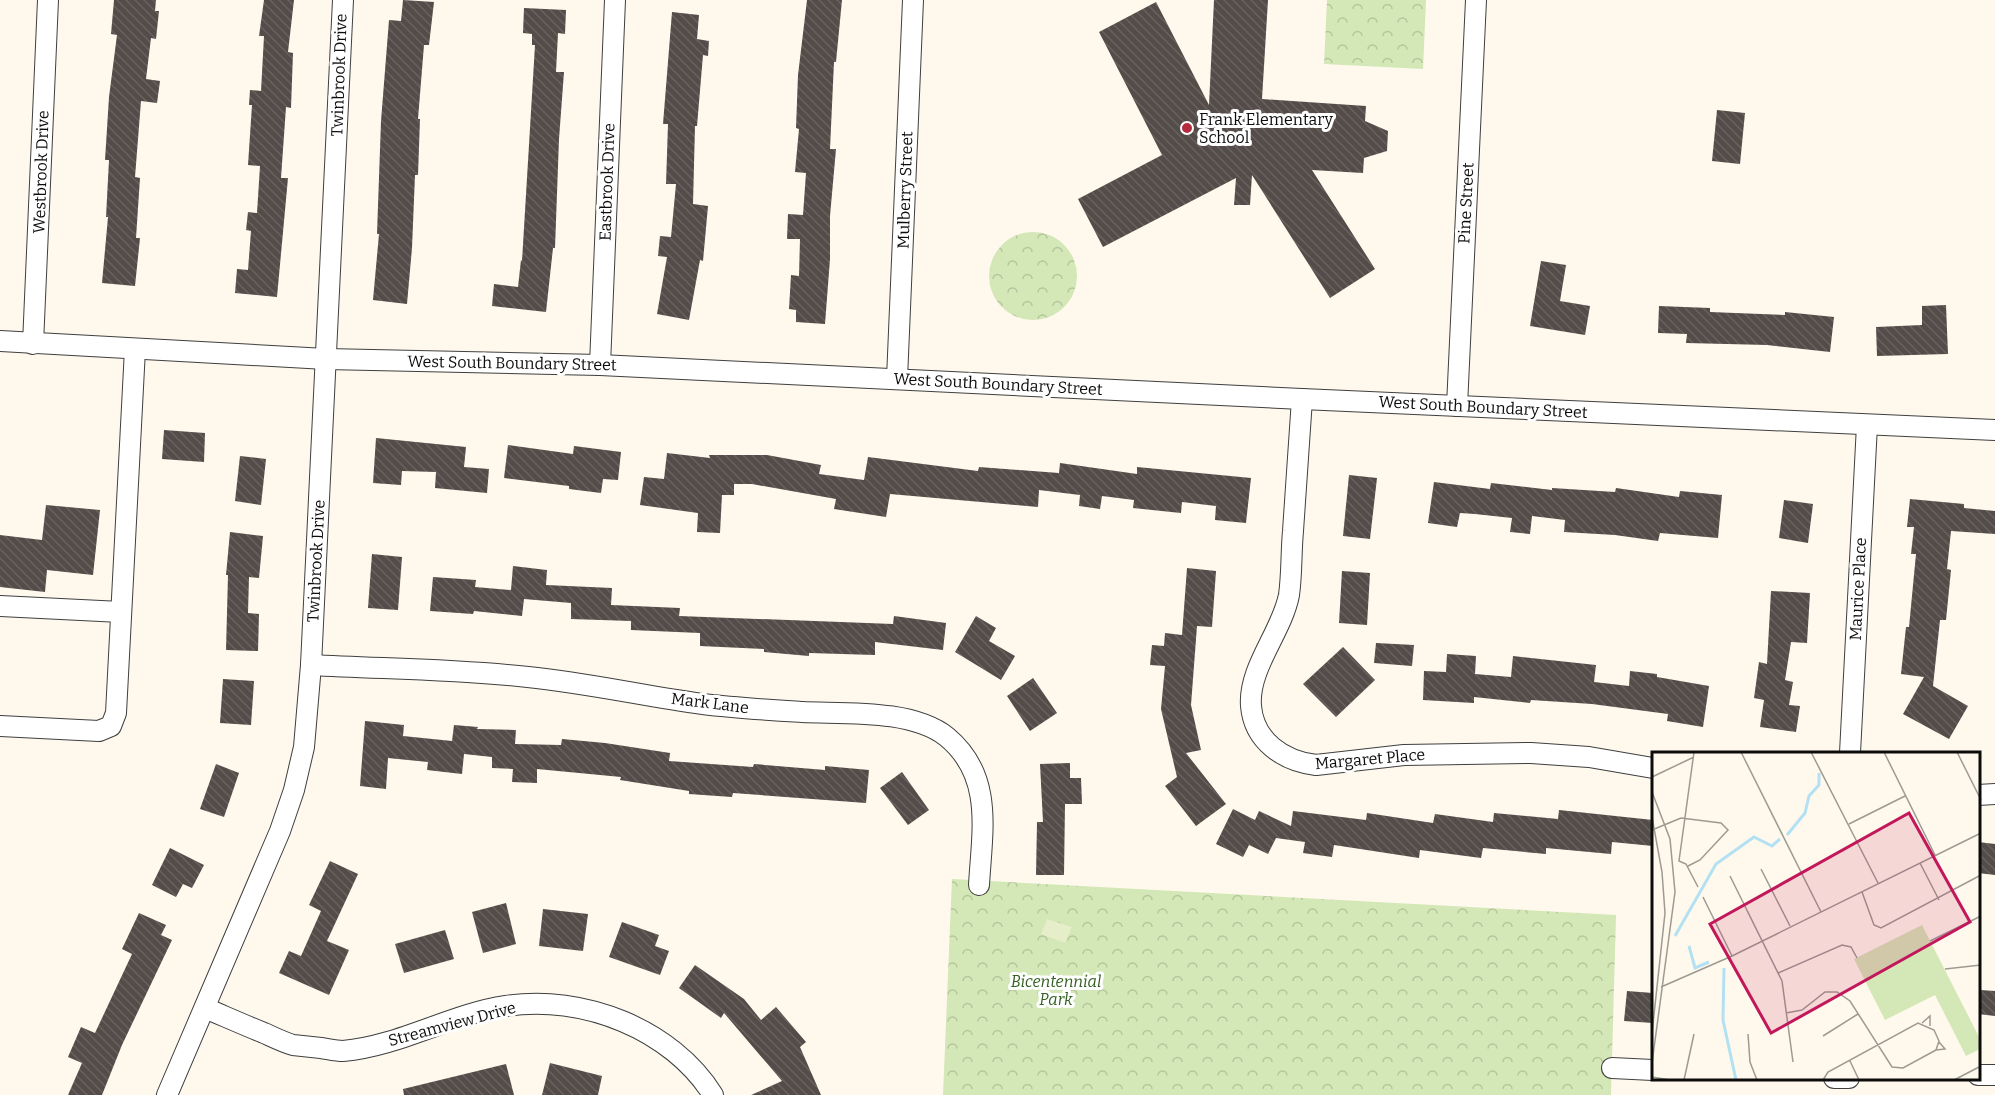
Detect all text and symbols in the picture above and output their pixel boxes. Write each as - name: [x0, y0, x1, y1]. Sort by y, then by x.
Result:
- street label: Twinbrook Drive: [327, 13, 351, 137]
- street label: Westbrook Drive: [29, 110, 53, 234]
- place label: Frank Elementary School: [1199, 110, 1334, 147]
- marker: Frank Elementary School: [1180, 121, 1194, 135]
- street label: Eastbrook Drive: [595, 123, 619, 241]
- street label: Mulberry Street: [893, 131, 917, 249]
- street label: Pine Street: [1454, 162, 1478, 244]
- street label: West South Boundary Street: [407, 352, 617, 374]
- street label: West South Boundary Street: [893, 369, 1103, 399]
- street label: West South Boundary Street: [1378, 392, 1588, 422]
- street label: Twinbrook Drive: [303, 499, 329, 623]
- street label: Maurice Place: [1846, 537, 1870, 641]
- street label: Mark Lane: [670, 689, 750, 717]
- street label: Margaret Place: [1314, 745, 1426, 773]
- inset map: [1652, 752, 1980, 1080]
- park label: Bicentennial Park: [1011, 972, 1101, 1009]
- street label: Streamview Drive: [386, 998, 518, 1050]

